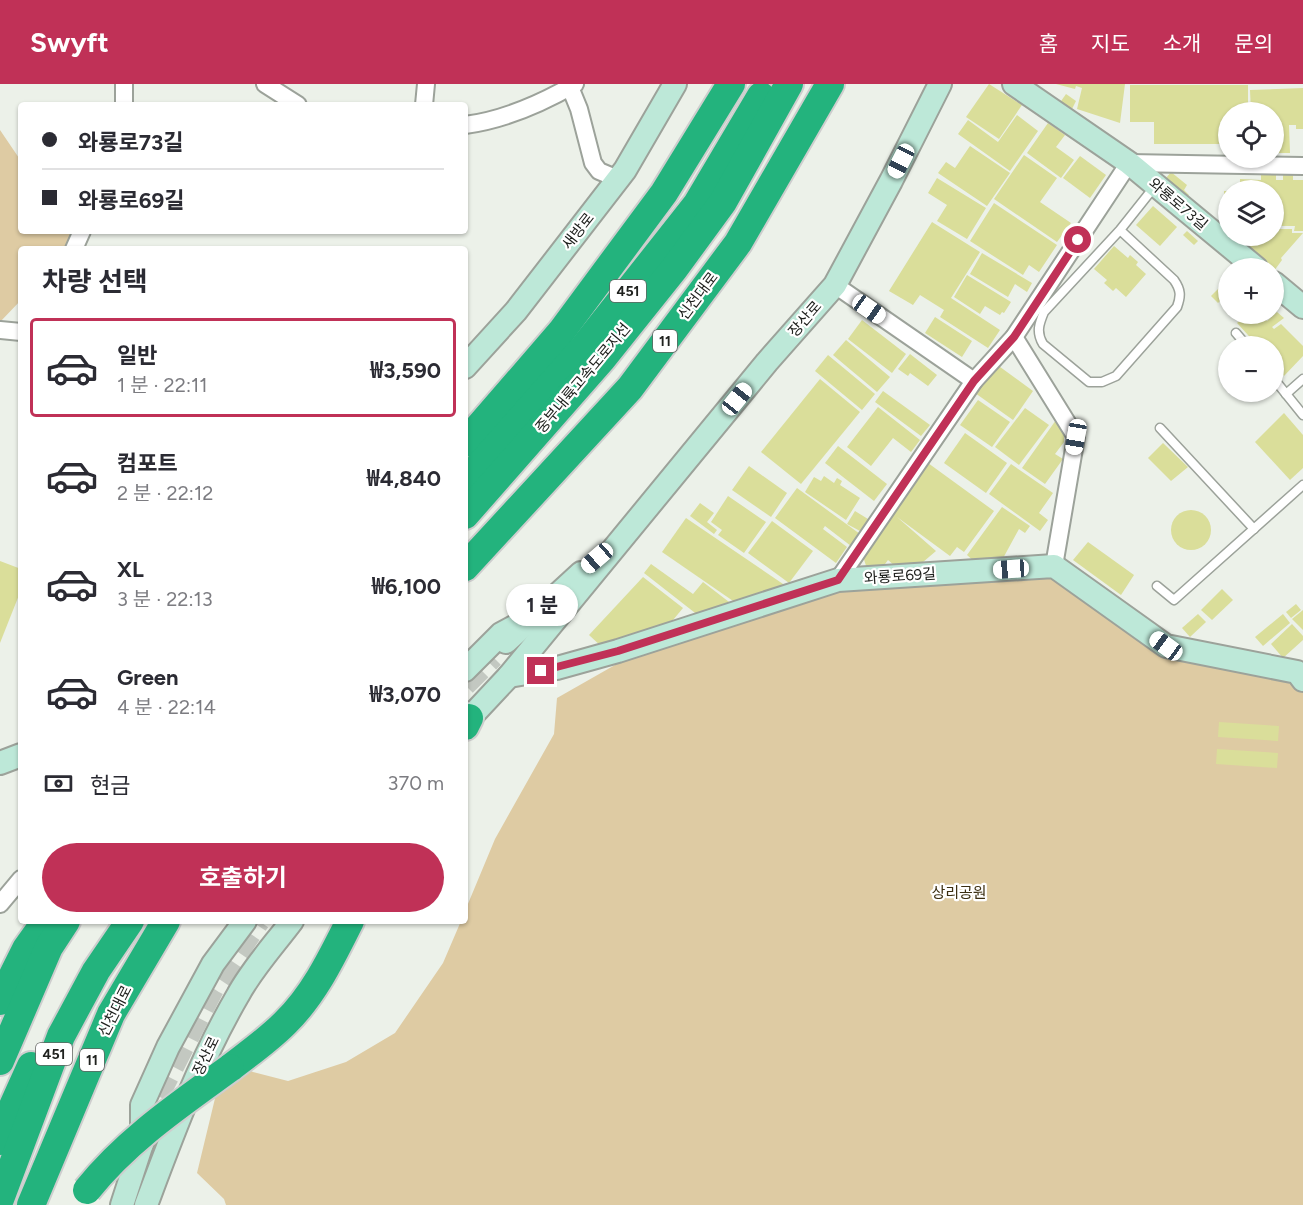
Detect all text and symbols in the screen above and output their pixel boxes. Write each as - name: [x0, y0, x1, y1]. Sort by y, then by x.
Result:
- text: Swyft: [30, 25, 109, 59]
- text: 홈: [1039, 31, 1058, 56]
- text: 지도: [1091, 31, 1130, 56]
- text: 소개: [1163, 31, 1201, 56]
- text: 문의: [1234, 31, 1273, 56]
- map controls: [1218, 102, 1284, 402]
- button: locate: [1218, 102, 1284, 168]
- text: 와룡로73길: [78, 129, 183, 156]
- car: [885, 141, 917, 181]
- street label: 와룡로73길: [1145, 174, 1211, 234]
- button: layers: [1218, 180, 1284, 246]
- text: 와룡로69길: [78, 187, 184, 214]
- street label: 새방로: [558, 209, 598, 253]
- route start: [1064, 226, 1091, 253]
- button: +: [1218, 258, 1284, 324]
- text: 차량 선택: [42, 265, 148, 298]
- street label: 신천대로: [674, 269, 722, 323]
- road number: 451: [610, 280, 646, 302]
- car: [849, 291, 889, 327]
- street label: 장산로: [785, 297, 825, 341]
- street label: 중부내륙고속도로지선: [532, 319, 634, 437]
- road number: 11: [653, 330, 677, 352]
- button: −: [1218, 336, 1284, 402]
- icon: car: [45, 341, 99, 395]
- text: 일반: [117, 342, 157, 369]
- text: ₩3,590: [370, 357, 441, 384]
- text: 1 분 · 22:11: [117, 373, 208, 397]
- car: [719, 379, 755, 419]
- car: [1064, 418, 1088, 456]
- icon: car: [45, 449, 99, 503]
- text: 컴포트: [117, 450, 178, 477]
- text: ₩4,840: [367, 465, 441, 492]
- text: 2 분 · 22:12: [117, 481, 213, 505]
- car: [578, 539, 616, 577]
- text: XL: [117, 556, 144, 583]
- icon: car: [45, 557, 99, 611]
- car: [992, 559, 1030, 579]
- street label: 와룡로69길: [863, 565, 937, 587]
- text: ₩6,100: [372, 573, 441, 600]
- callout: 1 분: [505, 584, 577, 626]
- text: 3 분 · 22:13: [117, 587, 213, 611]
- text: 1 분: [526, 593, 558, 617]
- car: [1146, 628, 1186, 664]
- route end: [527, 657, 554, 684]
- text: Green: [117, 664, 179, 691]
- icon: car: [45, 665, 99, 719]
- text: ₩3,070: [369, 681, 441, 708]
- text: 4 분 · 22:14: [117, 695, 216, 719]
- icon: cash: [42, 767, 75, 800]
- text: 370 m: [388, 771, 444, 795]
- text: 현금: [90, 772, 130, 799]
- button: 호출하기: [42, 843, 444, 912]
- park label: 상리공원: [931, 884, 987, 902]
- street label: 신천대로: [94, 982, 136, 1040]
- street label: 장산로: [189, 1033, 223, 1079]
- road number: 451: [36, 1043, 72, 1065]
- road number: 11: [80, 1049, 104, 1071]

